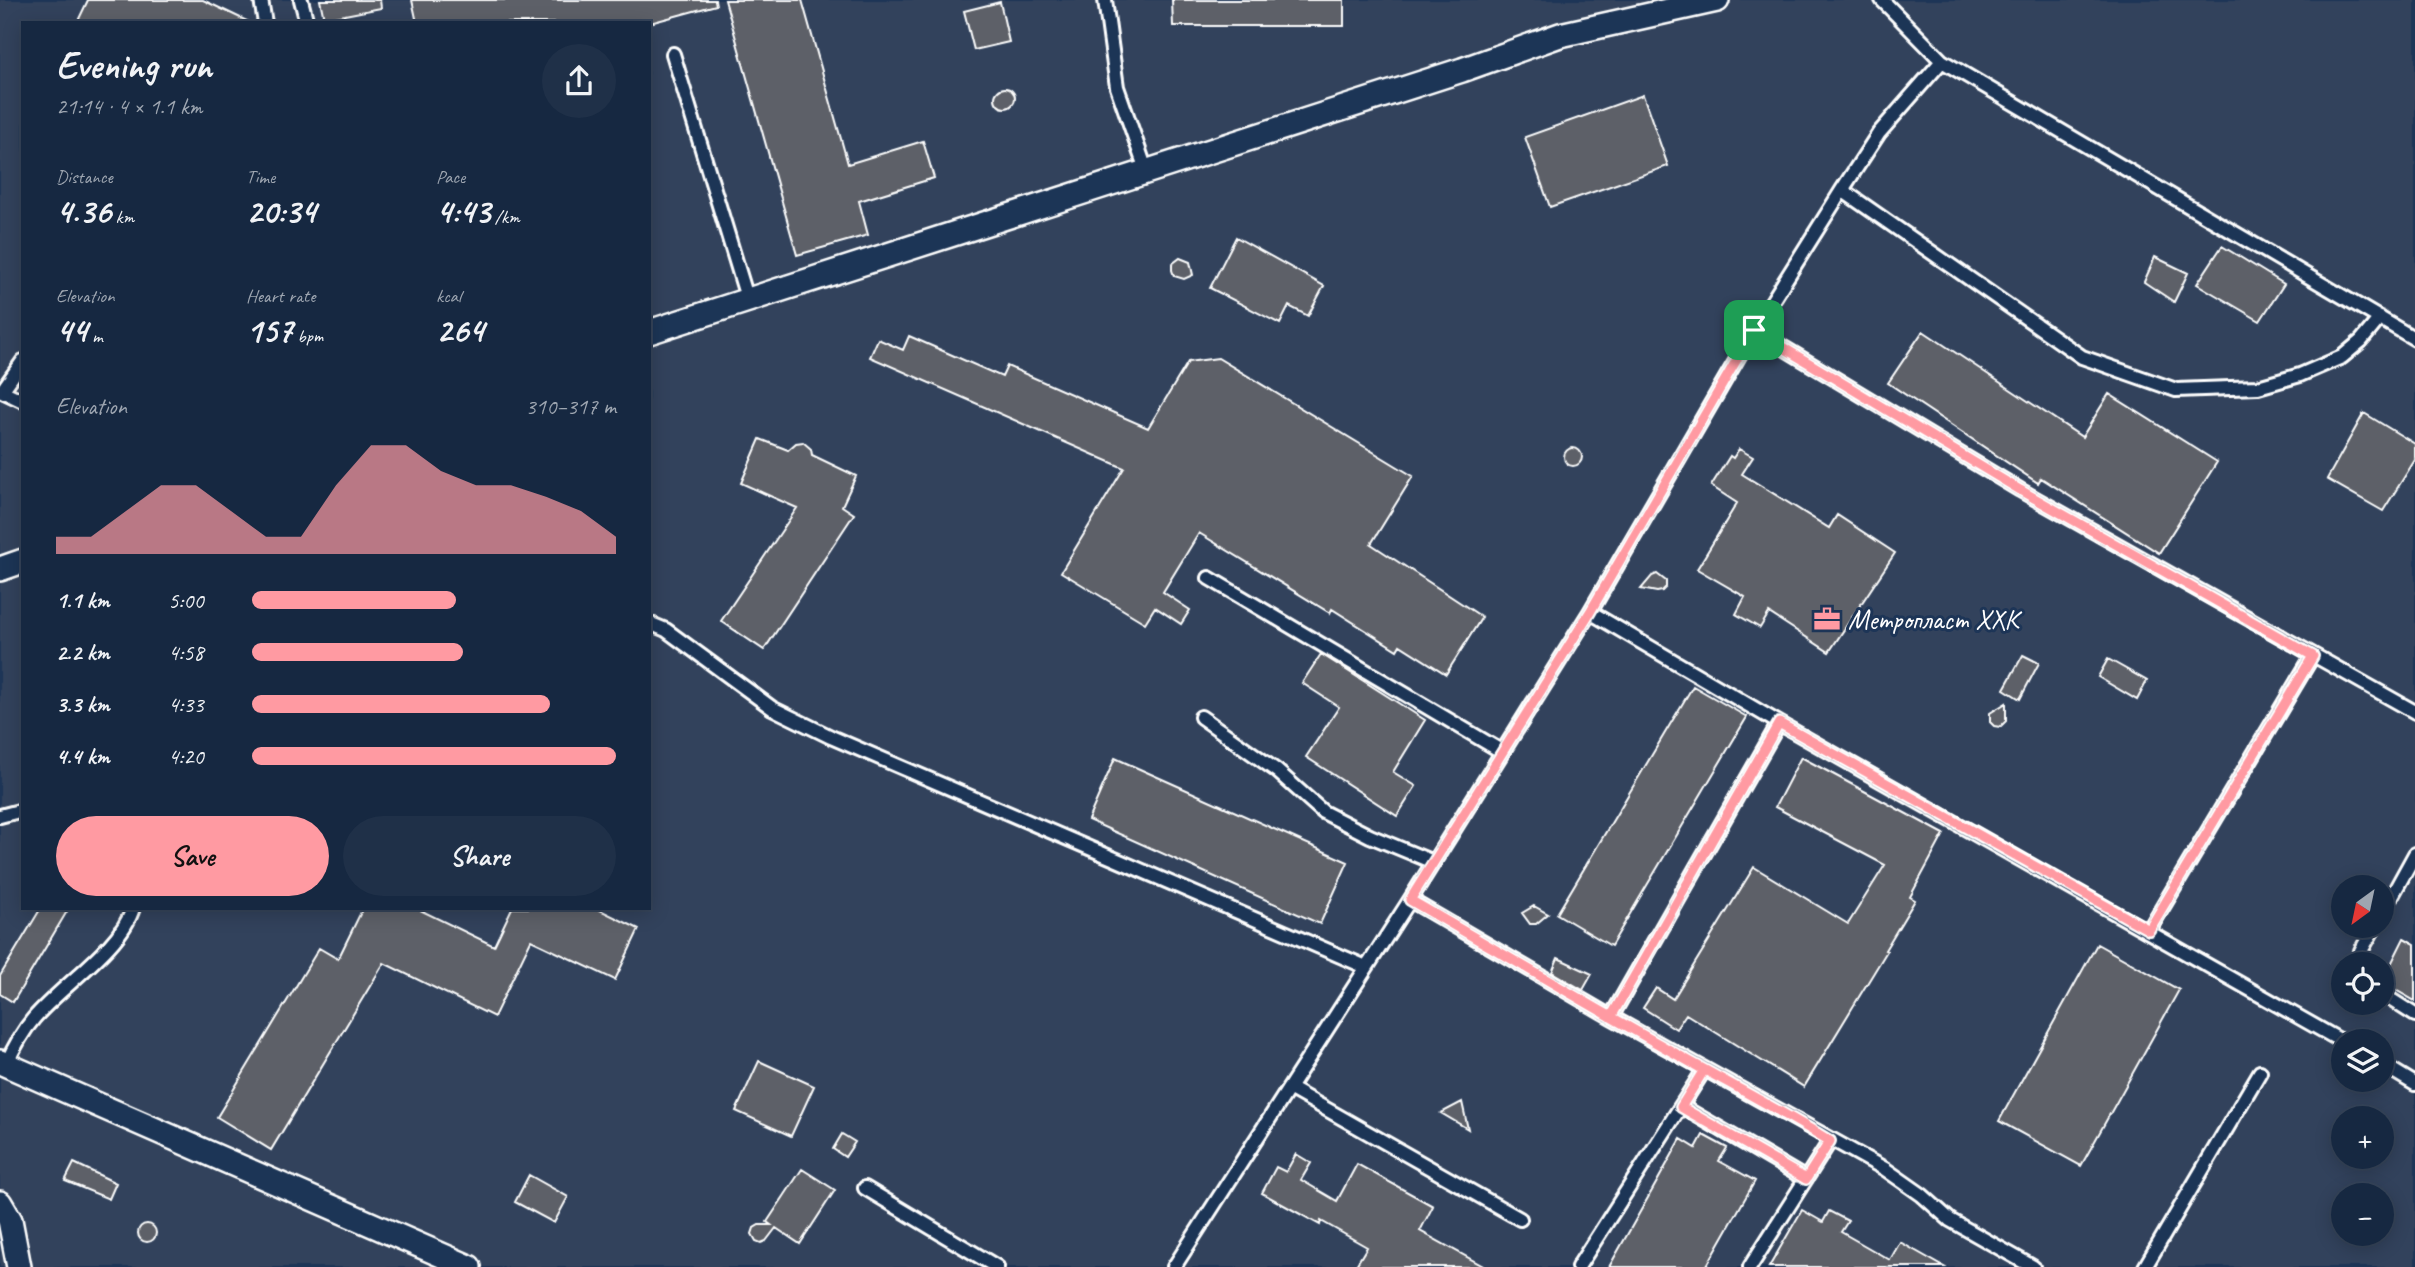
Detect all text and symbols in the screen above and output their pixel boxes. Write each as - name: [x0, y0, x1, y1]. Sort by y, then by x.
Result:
- text: Evening run: [56, 42, 212, 89]
- button: share: [542, 44, 616, 118]
- text: 21:14 · 4 × 1.1 km: [56, 92, 202, 121]
- text: Distance: [56, 165, 113, 189]
- text: Time: [246, 165, 275, 189]
- text: Pace: [436, 165, 465, 189]
- text: 4.36: [56, 189, 111, 234]
- text: 20:34: [246, 189, 316, 234]
- text: 4:43: [436, 189, 490, 234]
- text: km: [111, 205, 134, 229]
- text: /km: [490, 205, 520, 229]
- text: Elevation: [56, 284, 114, 308]
- text: Heart rate: [246, 284, 315, 308]
- text: kcal: [436, 284, 461, 308]
- pin: [1724, 300, 1784, 360]
- text: 44: [56, 308, 88, 353]
- text: 157: [246, 308, 293, 353]
- text: 264: [436, 308, 484, 353]
- icon: arrive: [1735, 311, 1773, 349]
- text: m: [88, 324, 103, 348]
- text: bpm: [293, 324, 323, 348]
- text: Elevation: [56, 392, 127, 421]
- text: 310–317 m: [525, 392, 616, 421]
- text: 1.1 km: [56, 586, 110, 615]
- text: 5:00: [168, 586, 204, 615]
- place label: Метропласт ХХК: [1848, 602, 2023, 637]
- office icon: Метропласт ХХК: [1812, 604, 1842, 634]
- text: 2.2 km: [56, 638, 110, 667]
- text: 4:58: [168, 638, 204, 667]
- text: 3.3 km: [56, 690, 110, 719]
- text: 4:33: [168, 690, 204, 719]
- text: 4.4 km: [56, 742, 110, 771]
- text: 4:20: [168, 742, 204, 771]
- button: Save: [56, 816, 329, 896]
- button: Share: [343, 816, 616, 896]
- north arrow: [2331, 875, 2394, 938]
- map controls: [2331, 875, 2394, 1246]
- button: locate: [2331, 952, 2394, 1015]
- button: layers: [2331, 1029, 2394, 1092]
- button: +: [2331, 1106, 2394, 1169]
- button: −: [2331, 1183, 2394, 1246]

